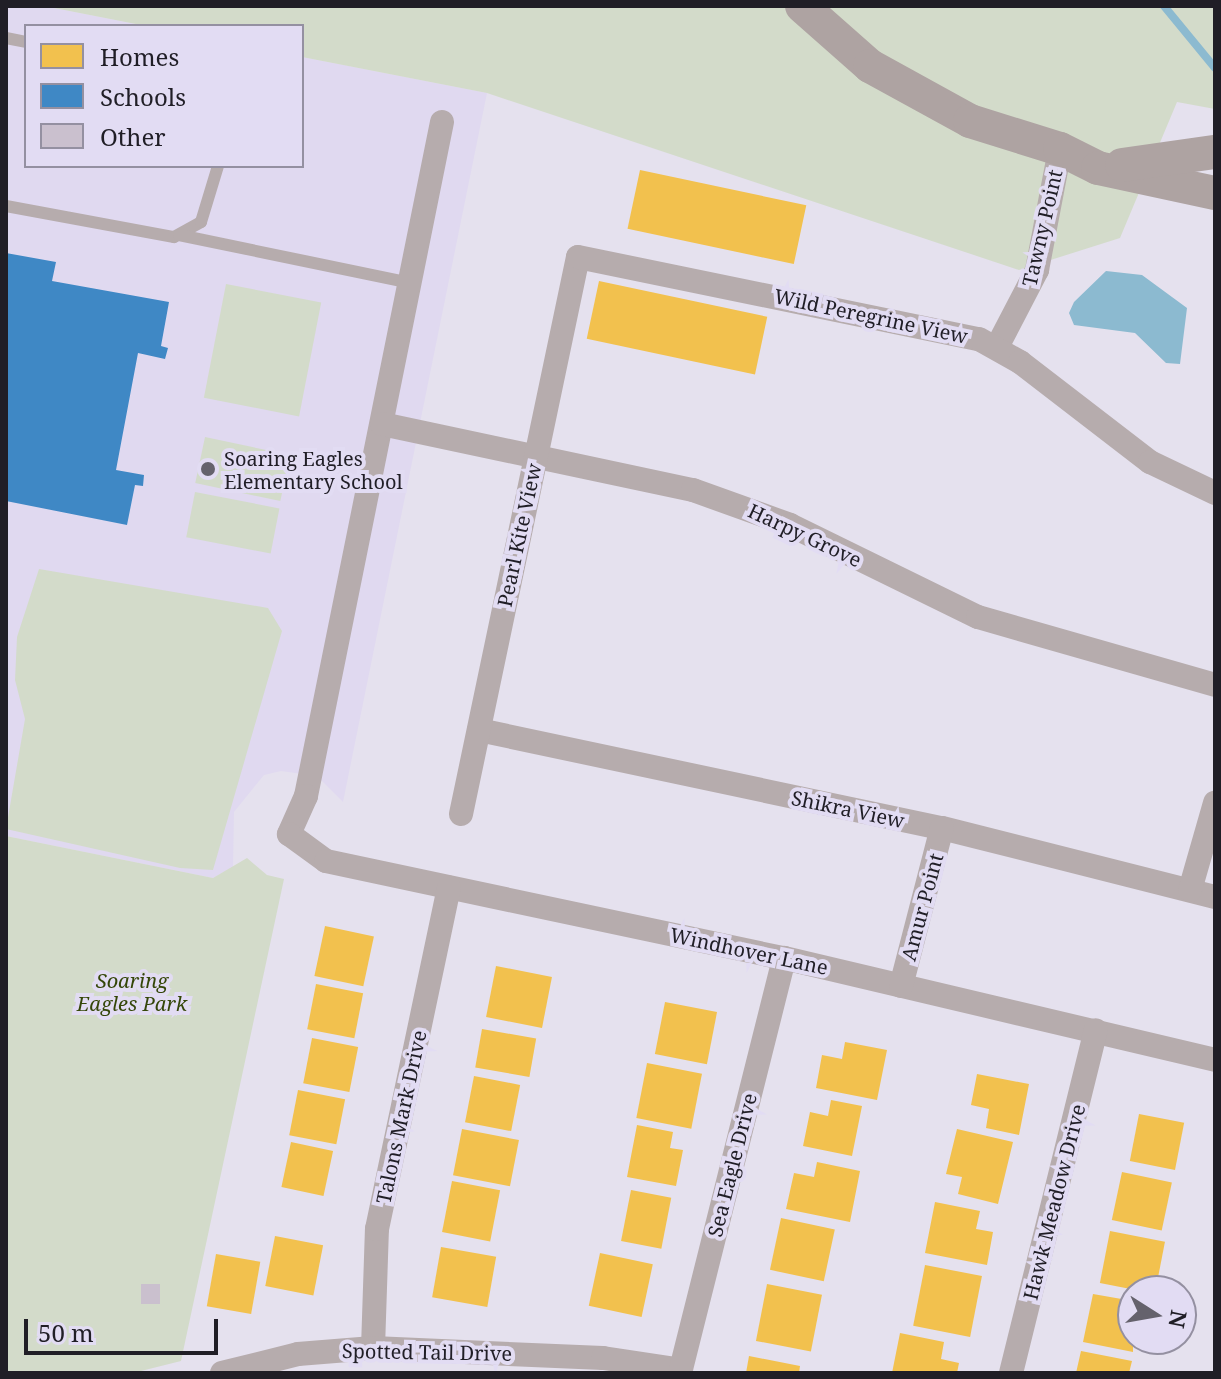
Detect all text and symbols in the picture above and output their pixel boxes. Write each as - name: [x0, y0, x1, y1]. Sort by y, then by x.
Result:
- legend: [24, 24, 304, 168]
- text: Homes: [100, 40, 179, 73]
- text: Schools: [100, 80, 186, 113]
- text: Other: [100, 120, 166, 153]
- street label: Tawny Point: [1017, 167, 1067, 289]
- street label: Wild Peregrine View: [772, 284, 970, 348]
- place label: Soaring Eagles Elementary School: [224, 446, 403, 493]
- marker: Soaring Eagles Elementary School: [199, 460, 217, 478]
- street label: Pearl Kite View: [492, 461, 546, 609]
- street label: Harpy Grove: [744, 498, 866, 572]
- street label: Shikra View: [789, 785, 907, 833]
- street label: Amur Point: [896, 851, 948, 963]
- street label: Windhover Lane: [668, 923, 830, 979]
- park label: Soaring Eagles Park: [77, 968, 187, 1015]
- street label: Talons Mark Drive: [371, 1028, 431, 1206]
- street label: Sea Eagle Drive: [703, 1091, 761, 1239]
- street label: Hawk Meadow Drive: [1018, 1102, 1090, 1302]
- north arrow: [1117, 1275, 1197, 1355]
- scale bar: [28, 1303, 222, 1353]
- text: N: [1162, 1308, 1195, 1331]
- text: 50 m: [38, 1316, 94, 1349]
- street label: Spotted Tail Drive: [342, 1339, 512, 1365]

